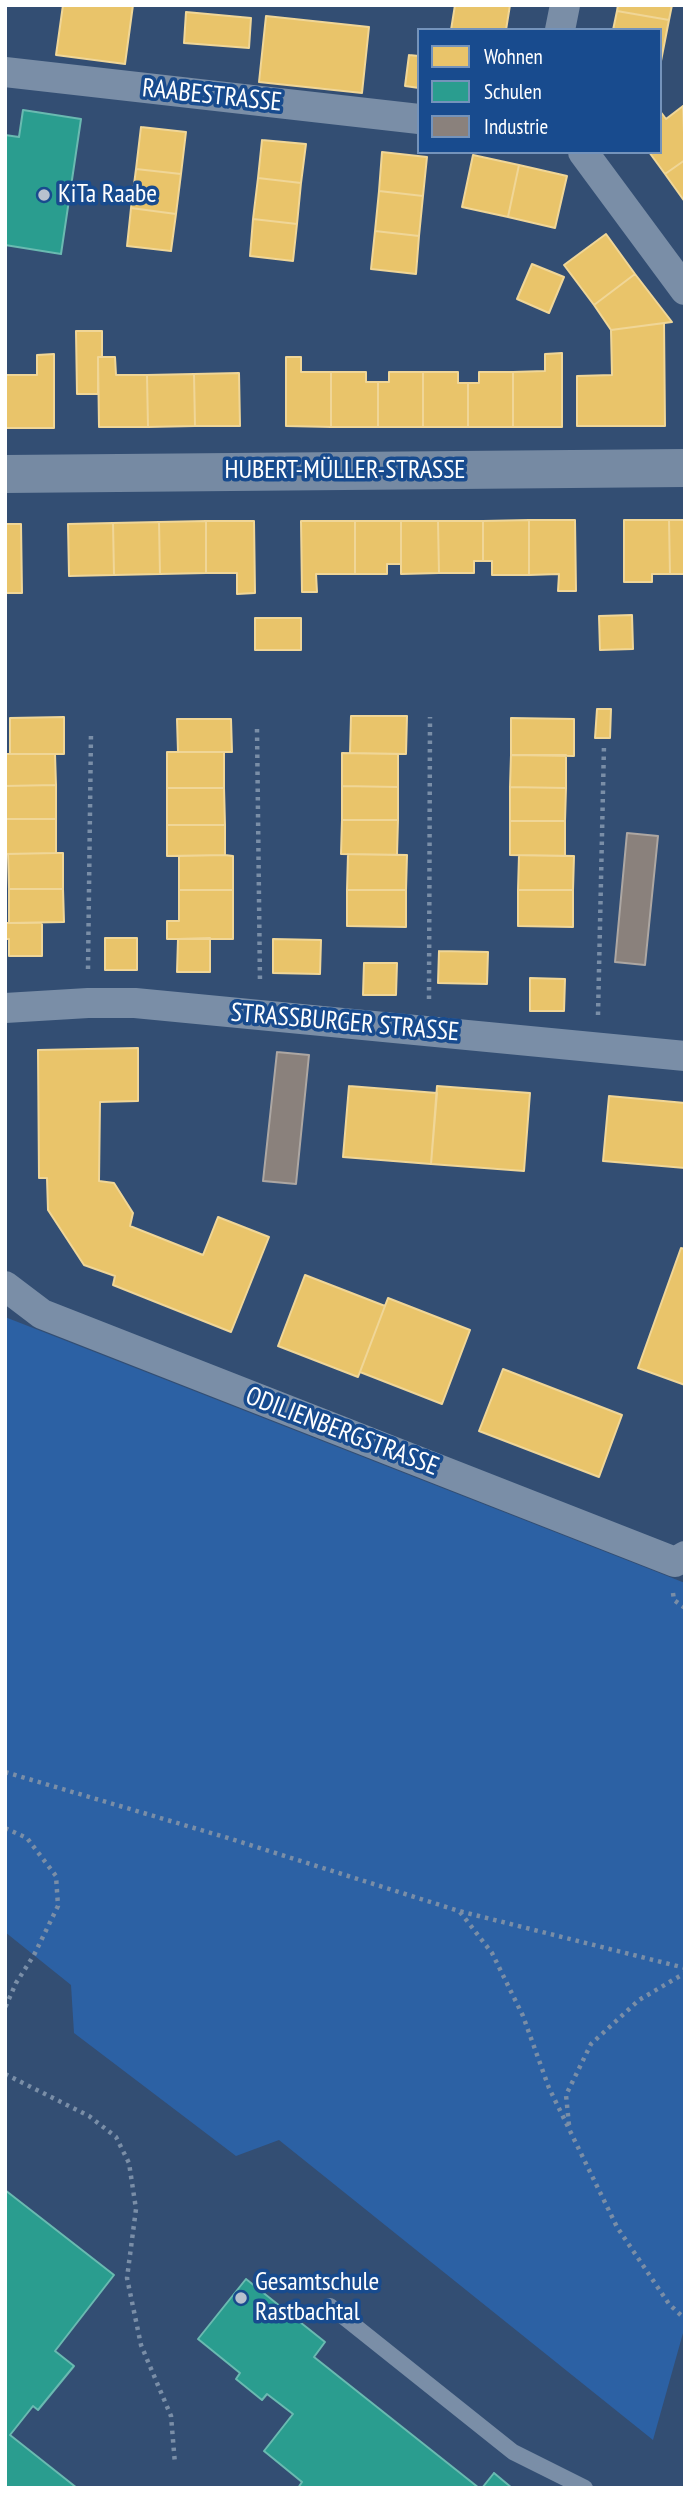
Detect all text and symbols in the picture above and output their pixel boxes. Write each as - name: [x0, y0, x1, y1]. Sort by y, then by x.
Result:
- legend: [417, 28, 662, 154]
- text: Wohnen: [484, 43, 543, 70]
- street label: RAABESTRASSE: [141, 73, 283, 119]
- text: Schulen: [484, 78, 542, 105]
- text: Industrie: [484, 113, 548, 140]
- place label: KiTa Raabe: [58, 179, 157, 211]
- marker: KiTa Raabe: [36, 187, 52, 203]
- street label: HUBERT-MÜLLER-STRASSE: [224, 455, 466, 487]
- street label: STRASSBURGER STRASSE: [230, 997, 460, 1049]
- street label: ODILIENBERGSTRASSE: [241, 1381, 443, 1483]
- place label: Gesamtschule Rastbachtal: [255, 2267, 379, 2328]
- marker: Gesamtschule Rastbachtal: [233, 2290, 249, 2306]

